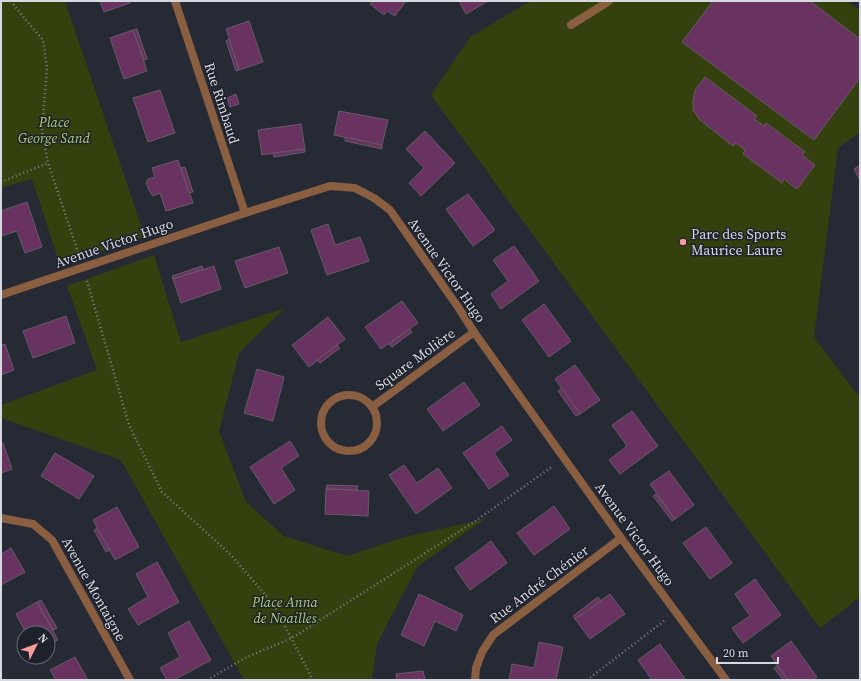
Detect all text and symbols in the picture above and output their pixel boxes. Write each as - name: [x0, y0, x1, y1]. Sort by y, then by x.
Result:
- street label: Rue Rimbaud: [199, 60, 245, 146]
- park label: Place George Sand: [18, 112, 91, 148]
- street label: Avenue Victor Hugo: [52, 213, 176, 273]
- street label: Avenue Victor Hugo: [403, 214, 491, 327]
- place label: Parc des Sports Maurice Laure: [691, 224, 786, 260]
- marker: Parc des Sports Maurice Laure: [678, 237, 688, 247]
- street label: Square Molière: [371, 323, 459, 395]
- street label: Avenue Victor Hugo: [591, 478, 680, 590]
- street label: Avenue Montaigne: [57, 533, 131, 645]
- street label: Rue André Chénier: [485, 540, 593, 628]
- park label: Place Anna de Noailles: [251, 592, 319, 628]
- north arrow: [16, 625, 56, 665]
- text: N: [35, 631, 51, 647]
- scale bar: [717, 639, 778, 665]
- text: 20 m: [723, 645, 749, 661]

